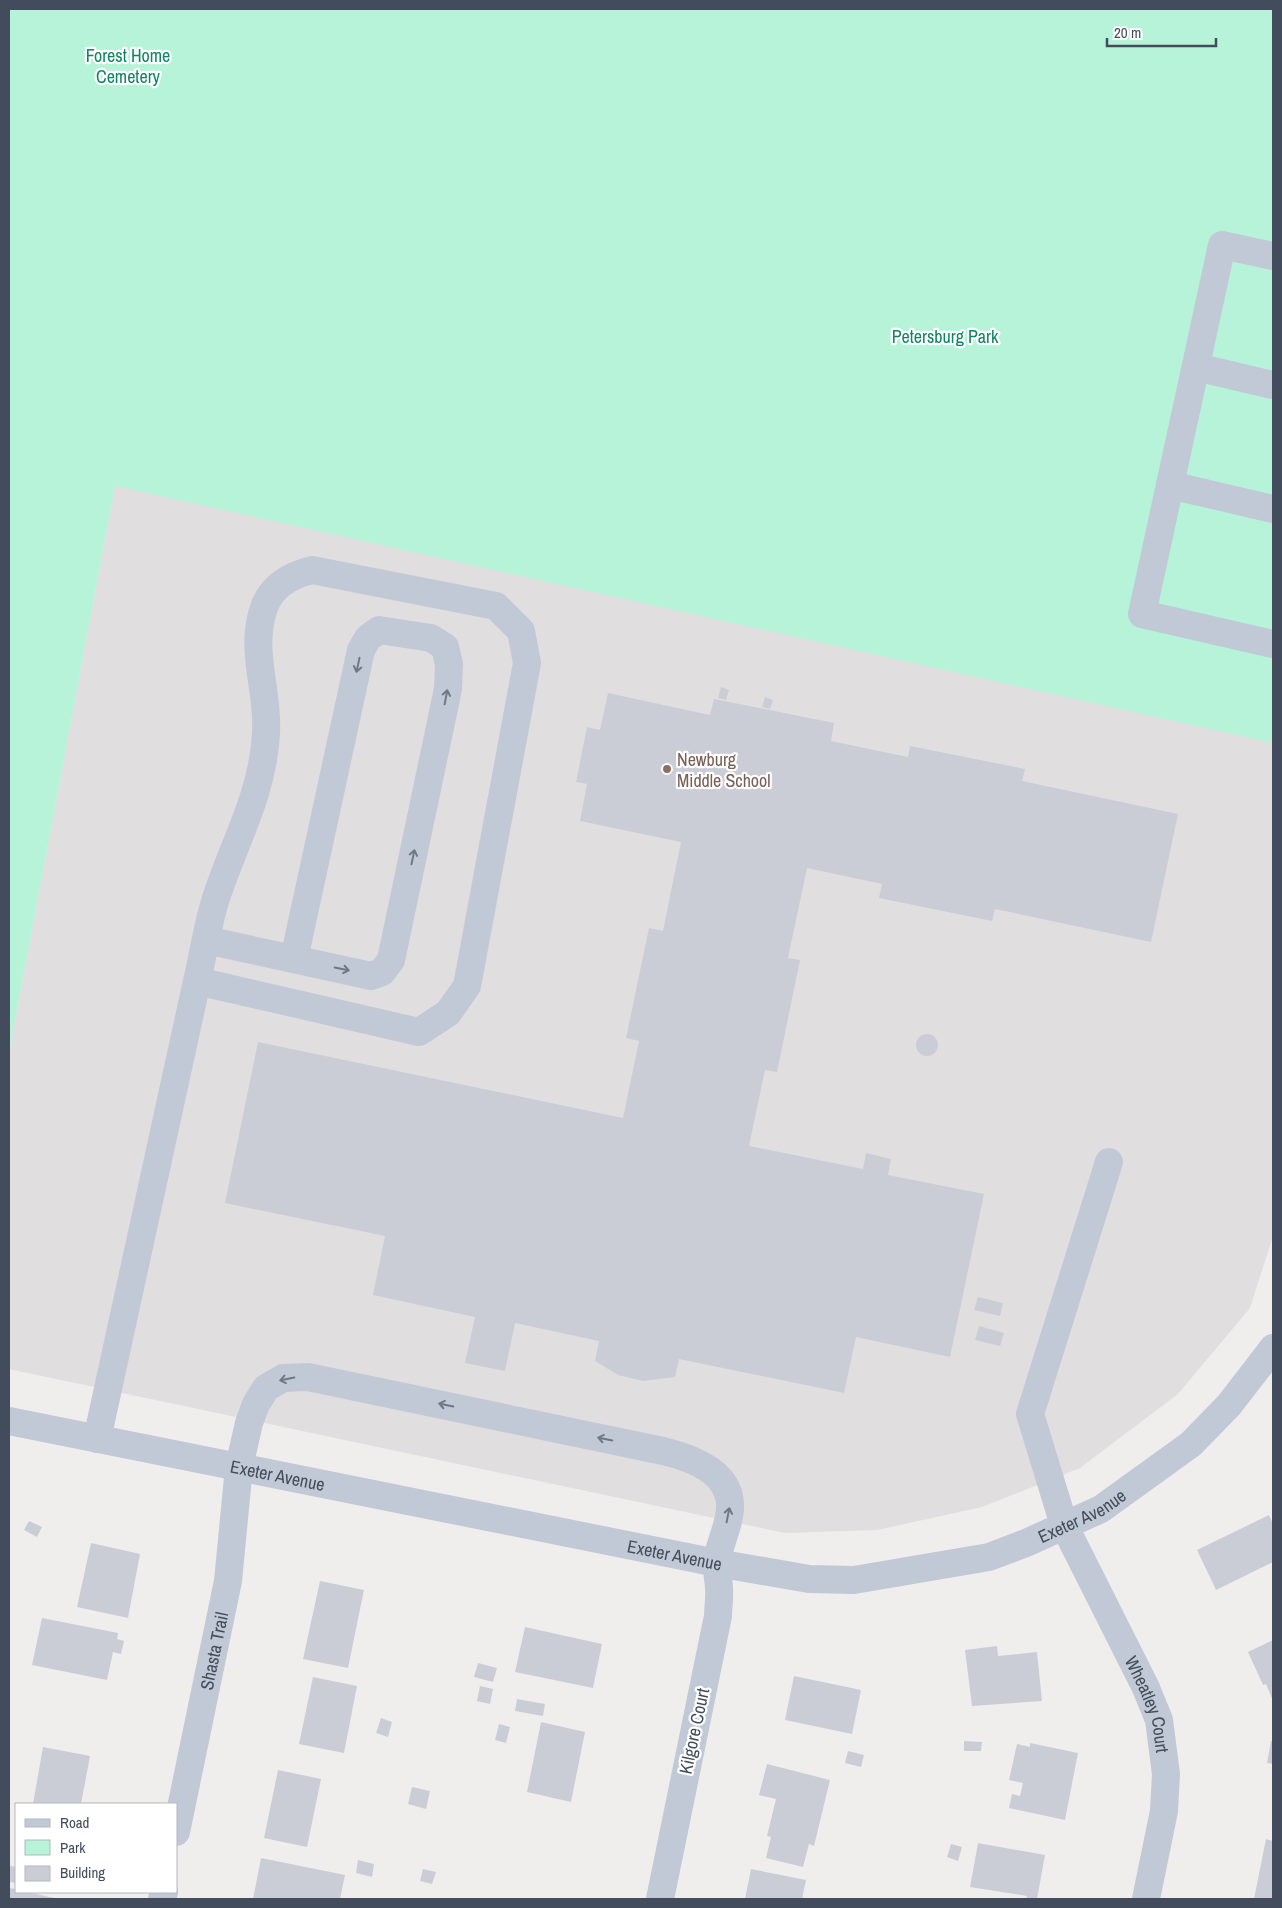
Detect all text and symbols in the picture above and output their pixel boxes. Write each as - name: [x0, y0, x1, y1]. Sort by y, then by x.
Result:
- scale bar: [1107, 15, 1216, 47]
- text: 20 m: [1114, 22, 1141, 43]
- park label: Forest Home Cemetery: [86, 43, 170, 89]
- park label: Petersburg Park: [892, 324, 999, 349]
- one-way arrow: [353, 656, 362, 672]
- one-way arrow: [442, 690, 451, 706]
- place label: Newburg Middle School: [677, 747, 771, 793]
- marker: Newburg Middle School: [661, 763, 673, 775]
- one-way arrow: [409, 849, 418, 865]
- one-way arrow: [333, 965, 349, 974]
- one-way arrow: [279, 1374, 295, 1384]
- one-way arrow: [439, 1400, 455, 1410]
- one-way arrow: [598, 1433, 614, 1443]
- street label: Exeter Avenue: [228, 1453, 327, 1497]
- street label: Exeter Avenue: [1034, 1483, 1131, 1549]
- one-way arrow: [723, 1508, 733, 1524]
- street label: Exeter Avenue: [625, 1533, 724, 1576]
- street label: Shasta Trail: [193, 1610, 234, 1692]
- street label: Wheatley Court: [1119, 1652, 1176, 1754]
- street label: Kilgore Court: [673, 1686, 715, 1776]
- legend: [15, 1803, 178, 1893]
- text: Road: [60, 1812, 89, 1833]
- text: Park: [60, 1837, 86, 1858]
- text: Building: [60, 1862, 105, 1883]

